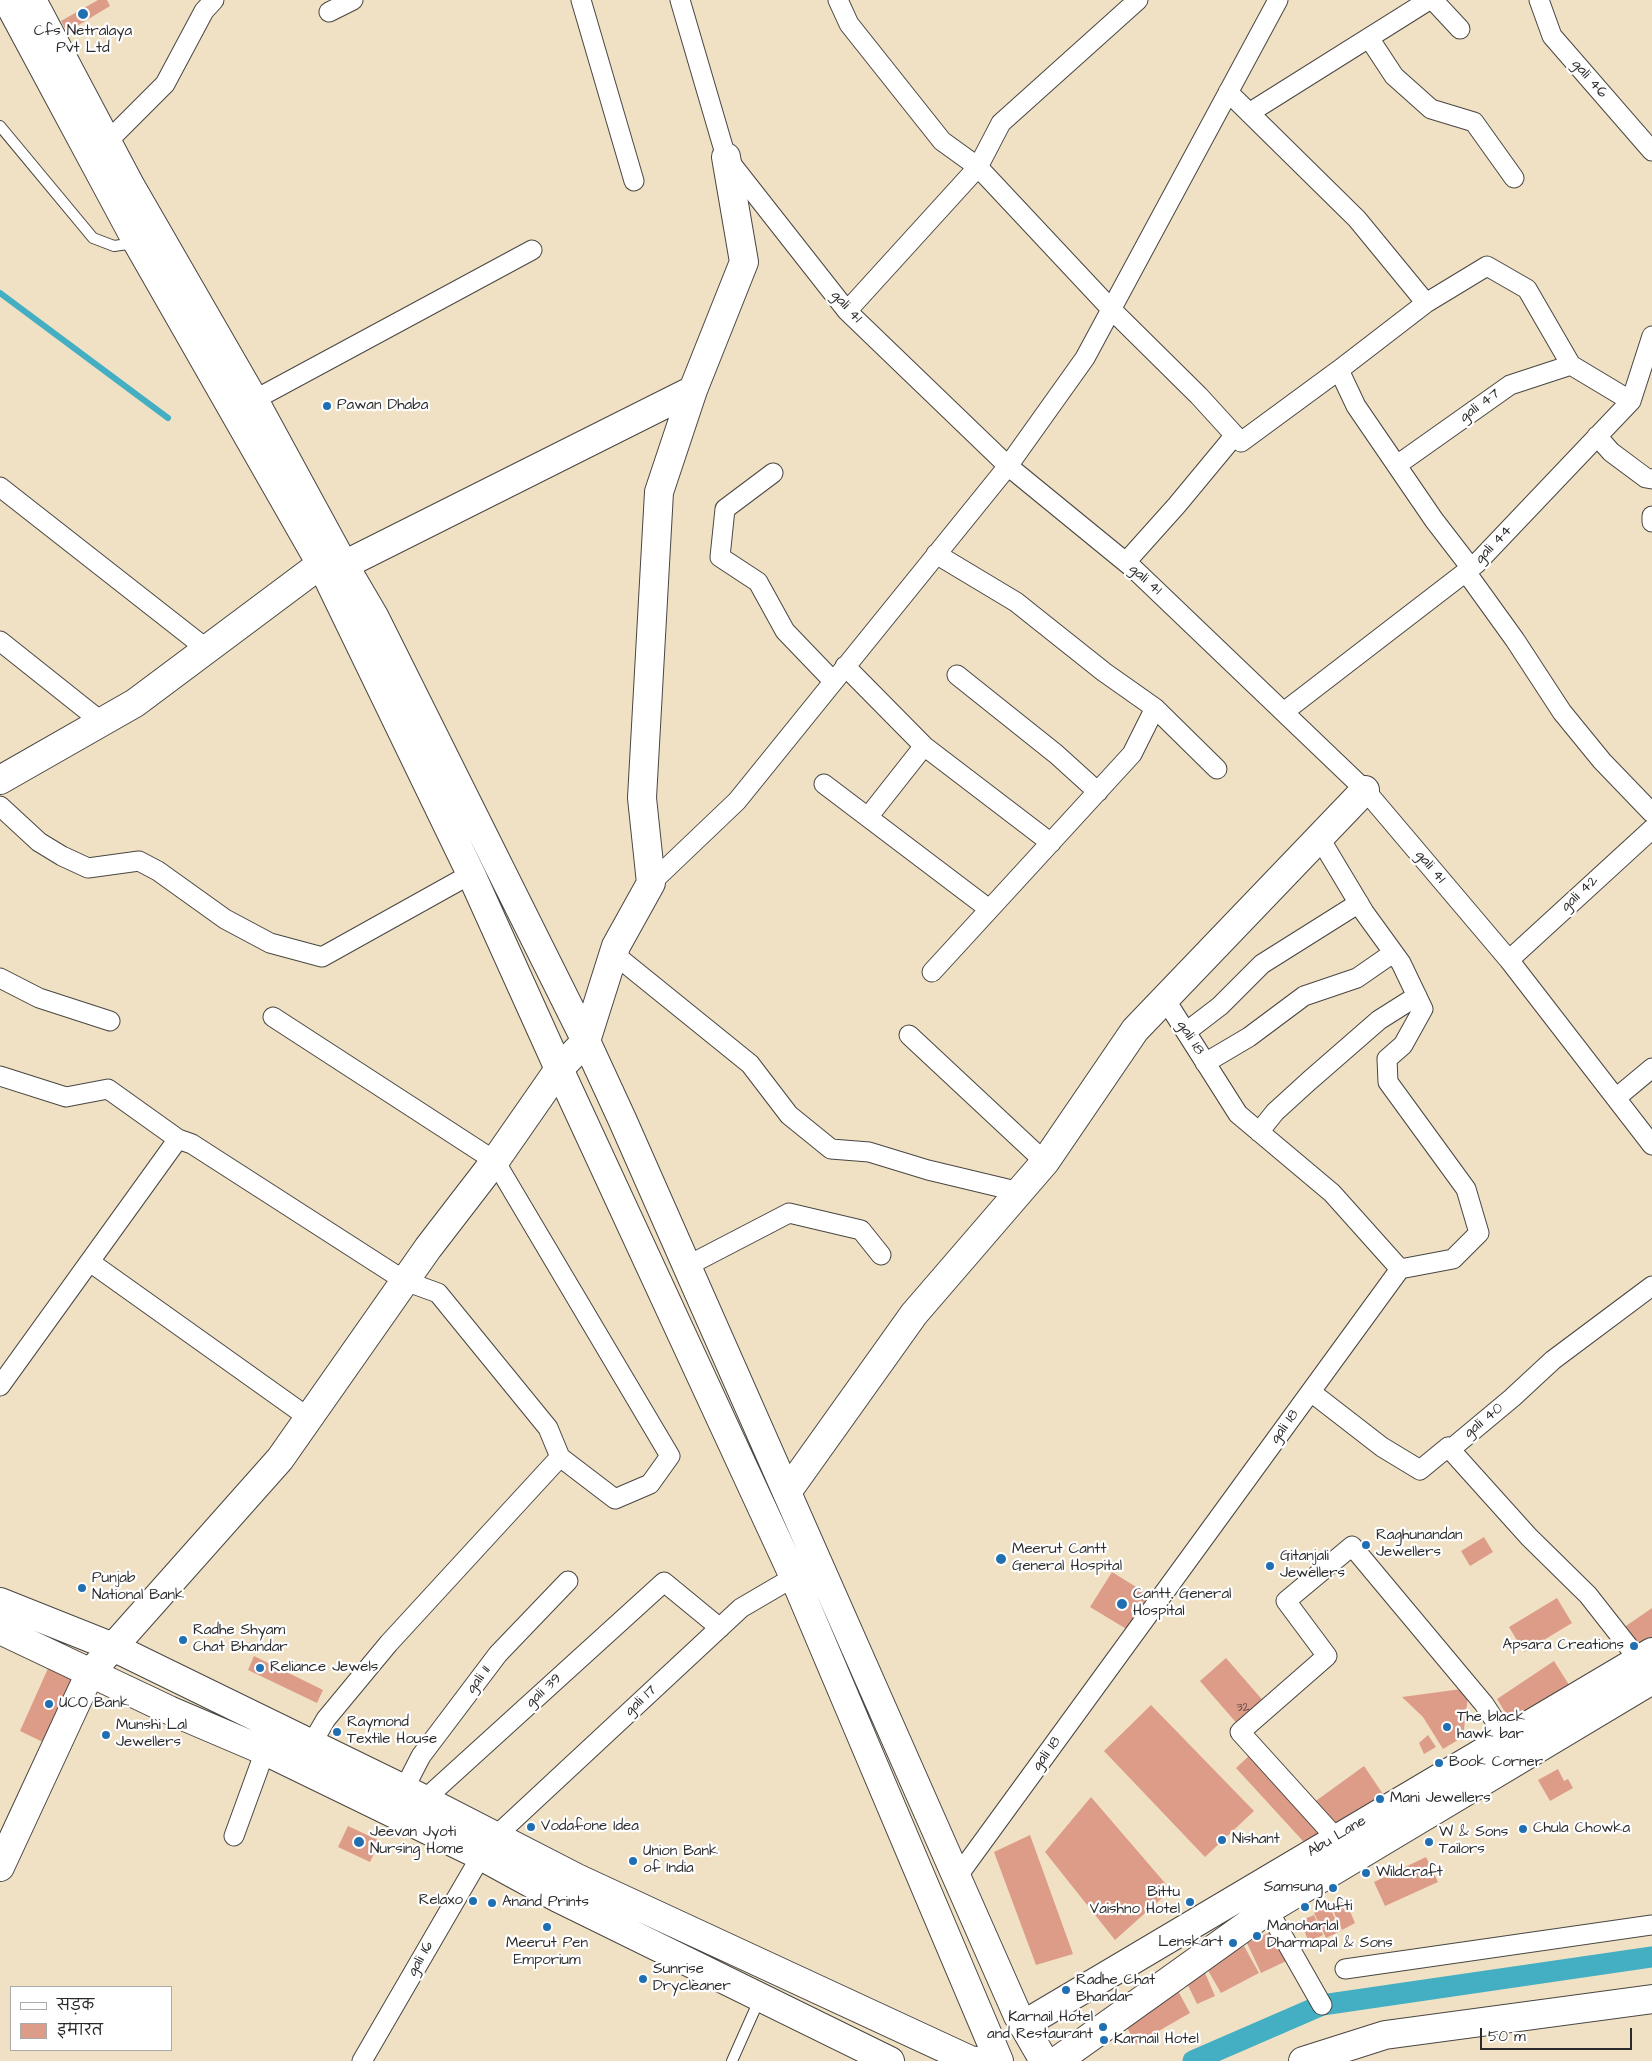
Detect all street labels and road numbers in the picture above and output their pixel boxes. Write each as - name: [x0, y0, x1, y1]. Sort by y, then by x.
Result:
- street label: gali 46: [1567, 56, 1611, 102]
- street label: gali 41: [827, 287, 865, 327]
- street label: gali 47: [1456, 385, 1504, 427]
- street label: gali 44: [1471, 522, 1517, 568]
- street label: gali 41: [1125, 561, 1165, 599]
- street label: gali 41: [1411, 847, 1449, 887]
- street label: gali 42: [1557, 872, 1603, 916]
- street label: gali 18: [1172, 1017, 1208, 1059]
- street label: gali 40: [1461, 1400, 1507, 1442]
- street label: gali 18: [1267, 1406, 1303, 1448]
- street label: gali 11: [463, 1663, 495, 1697]
- street label: gali 39: [522, 1670, 566, 1712]
- street label: gali 17: [621, 1682, 661, 1720]
- street label: gali 18: [1029, 1733, 1065, 1775]
- street label: Abu Lane: [1304, 1812, 1370, 1862]
- street label: gali 16: [404, 1938, 438, 1980]

